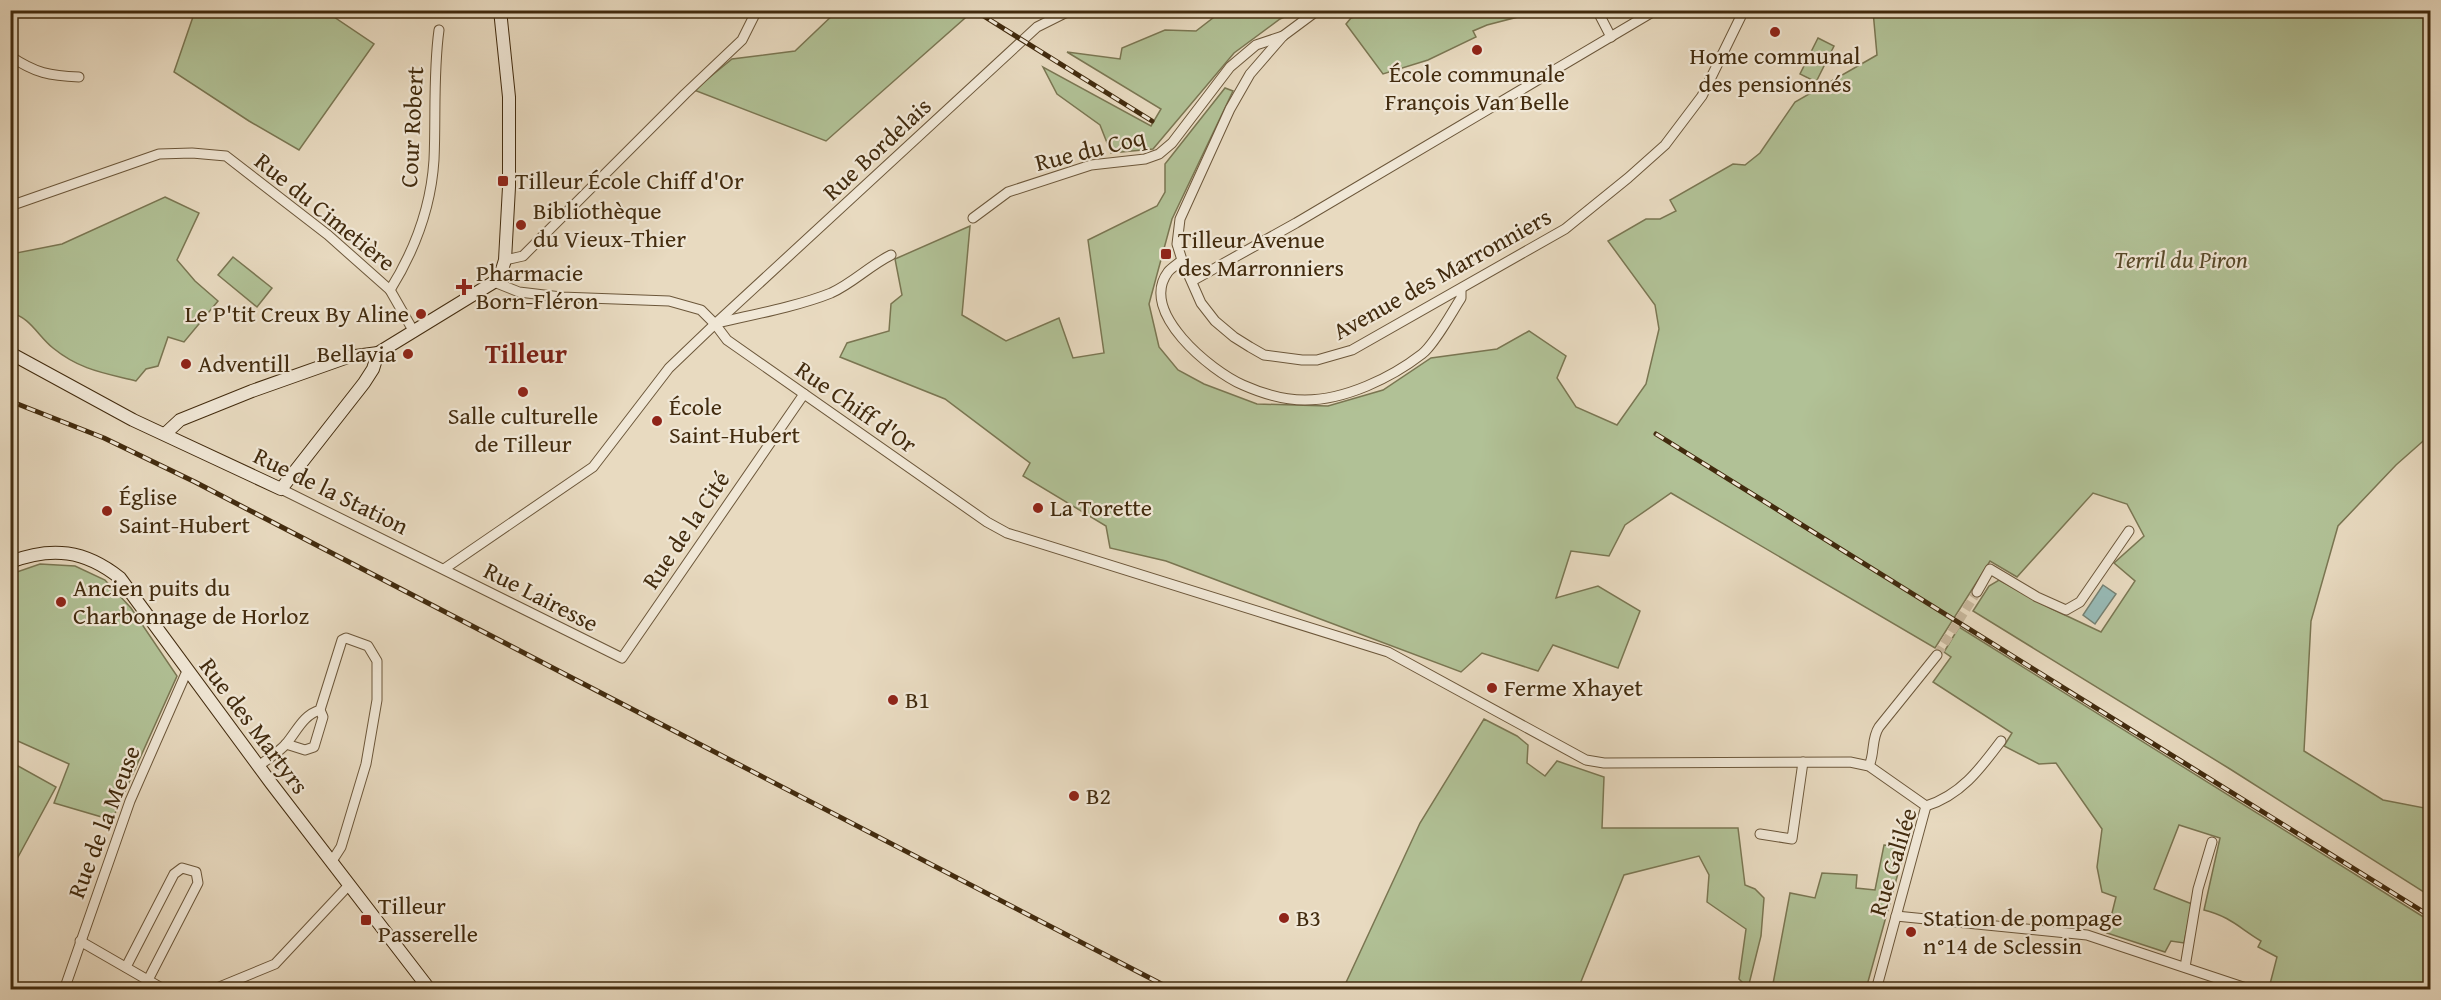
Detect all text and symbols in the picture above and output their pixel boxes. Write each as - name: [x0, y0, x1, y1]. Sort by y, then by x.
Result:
- marker: Home communal des pensionnés: [1768, 25, 1782, 39]
- place label: Home communal des pensionnés: [1690, 38, 1861, 101]
- marker: École communale François Van Belle: [1470, 43, 1484, 57]
- place label: École communale François Van Belle: [1385, 56, 1569, 119]
- street label: Cour Robert: [391, 65, 432, 189]
- street label: Rue Bordelais: [815, 89, 939, 208]
- street label: Rue du Coq: [1031, 119, 1149, 180]
- street label: Rue du Cimetière: [247, 144, 403, 279]
- place label: Tilleur École Chiff d'Or: [515, 163, 744, 198]
- marker: Tilleur École Chiff d'Or: [496, 174, 510, 188]
- place label: Bibliothèque du Vieux-Thier: [533, 193, 686, 256]
- street label: Avenue des Marronniers: [1326, 199, 1557, 348]
- marker: Bibliothèque du Vieux-Thier: [514, 218, 528, 232]
- place label: Tilleur Avenue des Marronniers: [1178, 222, 1344, 285]
- park label: Terril du Piron: [2114, 242, 2248, 277]
- marker: Tilleur Avenue des Marronniers: [1159, 247, 1173, 261]
- place label: Pharmacie Born-Fléron: [476, 255, 599, 318]
- marker: Pharmacie Born-Fléron: [457, 280, 471, 294]
- place label: Le P'tit Creux By Aline: [185, 296, 409, 331]
- marker: Le P'tit Creux By Aline: [414, 307, 428, 321]
- district label: Tilleur: [485, 333, 568, 373]
- place label: Bellavia: [317, 336, 397, 371]
- place label: Adventill: [198, 346, 290, 381]
- marker: Bellavia: [401, 347, 415, 361]
- street label: Rue Chiff d'Or: [789, 352, 924, 461]
- marker: Adventill: [179, 357, 193, 371]
- marker: Salle culturelle de Tilleur: [516, 385, 530, 399]
- place label: École Saint-Hubert: [669, 389, 800, 452]
- place label: Salle culturelle de Tilleur: [448, 398, 598, 461]
- marker: École Saint-Hubert: [650, 414, 664, 428]
- street label: Rue de la Station: [248, 438, 415, 543]
- street label: Rue de la Cité: [633, 464, 738, 596]
- place label: Église Saint-Hubert: [119, 479, 250, 542]
- place label: La Torette: [1050, 490, 1152, 525]
- marker: La Torette: [1031, 501, 1045, 515]
- marker: Église Saint-Hubert: [100, 504, 114, 518]
- street label: Rue Lairesse: [478, 553, 605, 640]
- place label: Ancien puits du Charbonnage de Horloz: [73, 570, 309, 633]
- marker: Ancien puits du Charbonnage de Horloz: [54, 595, 68, 609]
- street label: Rue des Martyrs: [191, 650, 317, 801]
- place label: Ferme Xhayet: [1504, 670, 1644, 705]
- marker: Ferme Xhayet: [1485, 681, 1499, 695]
- place label: B1: [905, 682, 930, 717]
- marker: B1: [886, 693, 900, 707]
- street label: Rue de la Meuse: [58, 740, 149, 903]
- place label: B2: [1086, 778, 1111, 813]
- marker: B2: [1067, 789, 1081, 803]
- street label: Rue Galilée: [1859, 803, 1926, 920]
- place label: Tilleur Passerelle: [378, 888, 478, 951]
- place label: B3: [1296, 900, 1321, 935]
- place label: Station de pompage n°14 de Sclessin: [1923, 900, 2122, 963]
- marker: B3: [1277, 911, 1291, 925]
- marker: Tilleur Passerelle: [359, 913, 373, 927]
- marker: Station de pompage n°14 de Sclessin: [1904, 925, 1918, 939]

